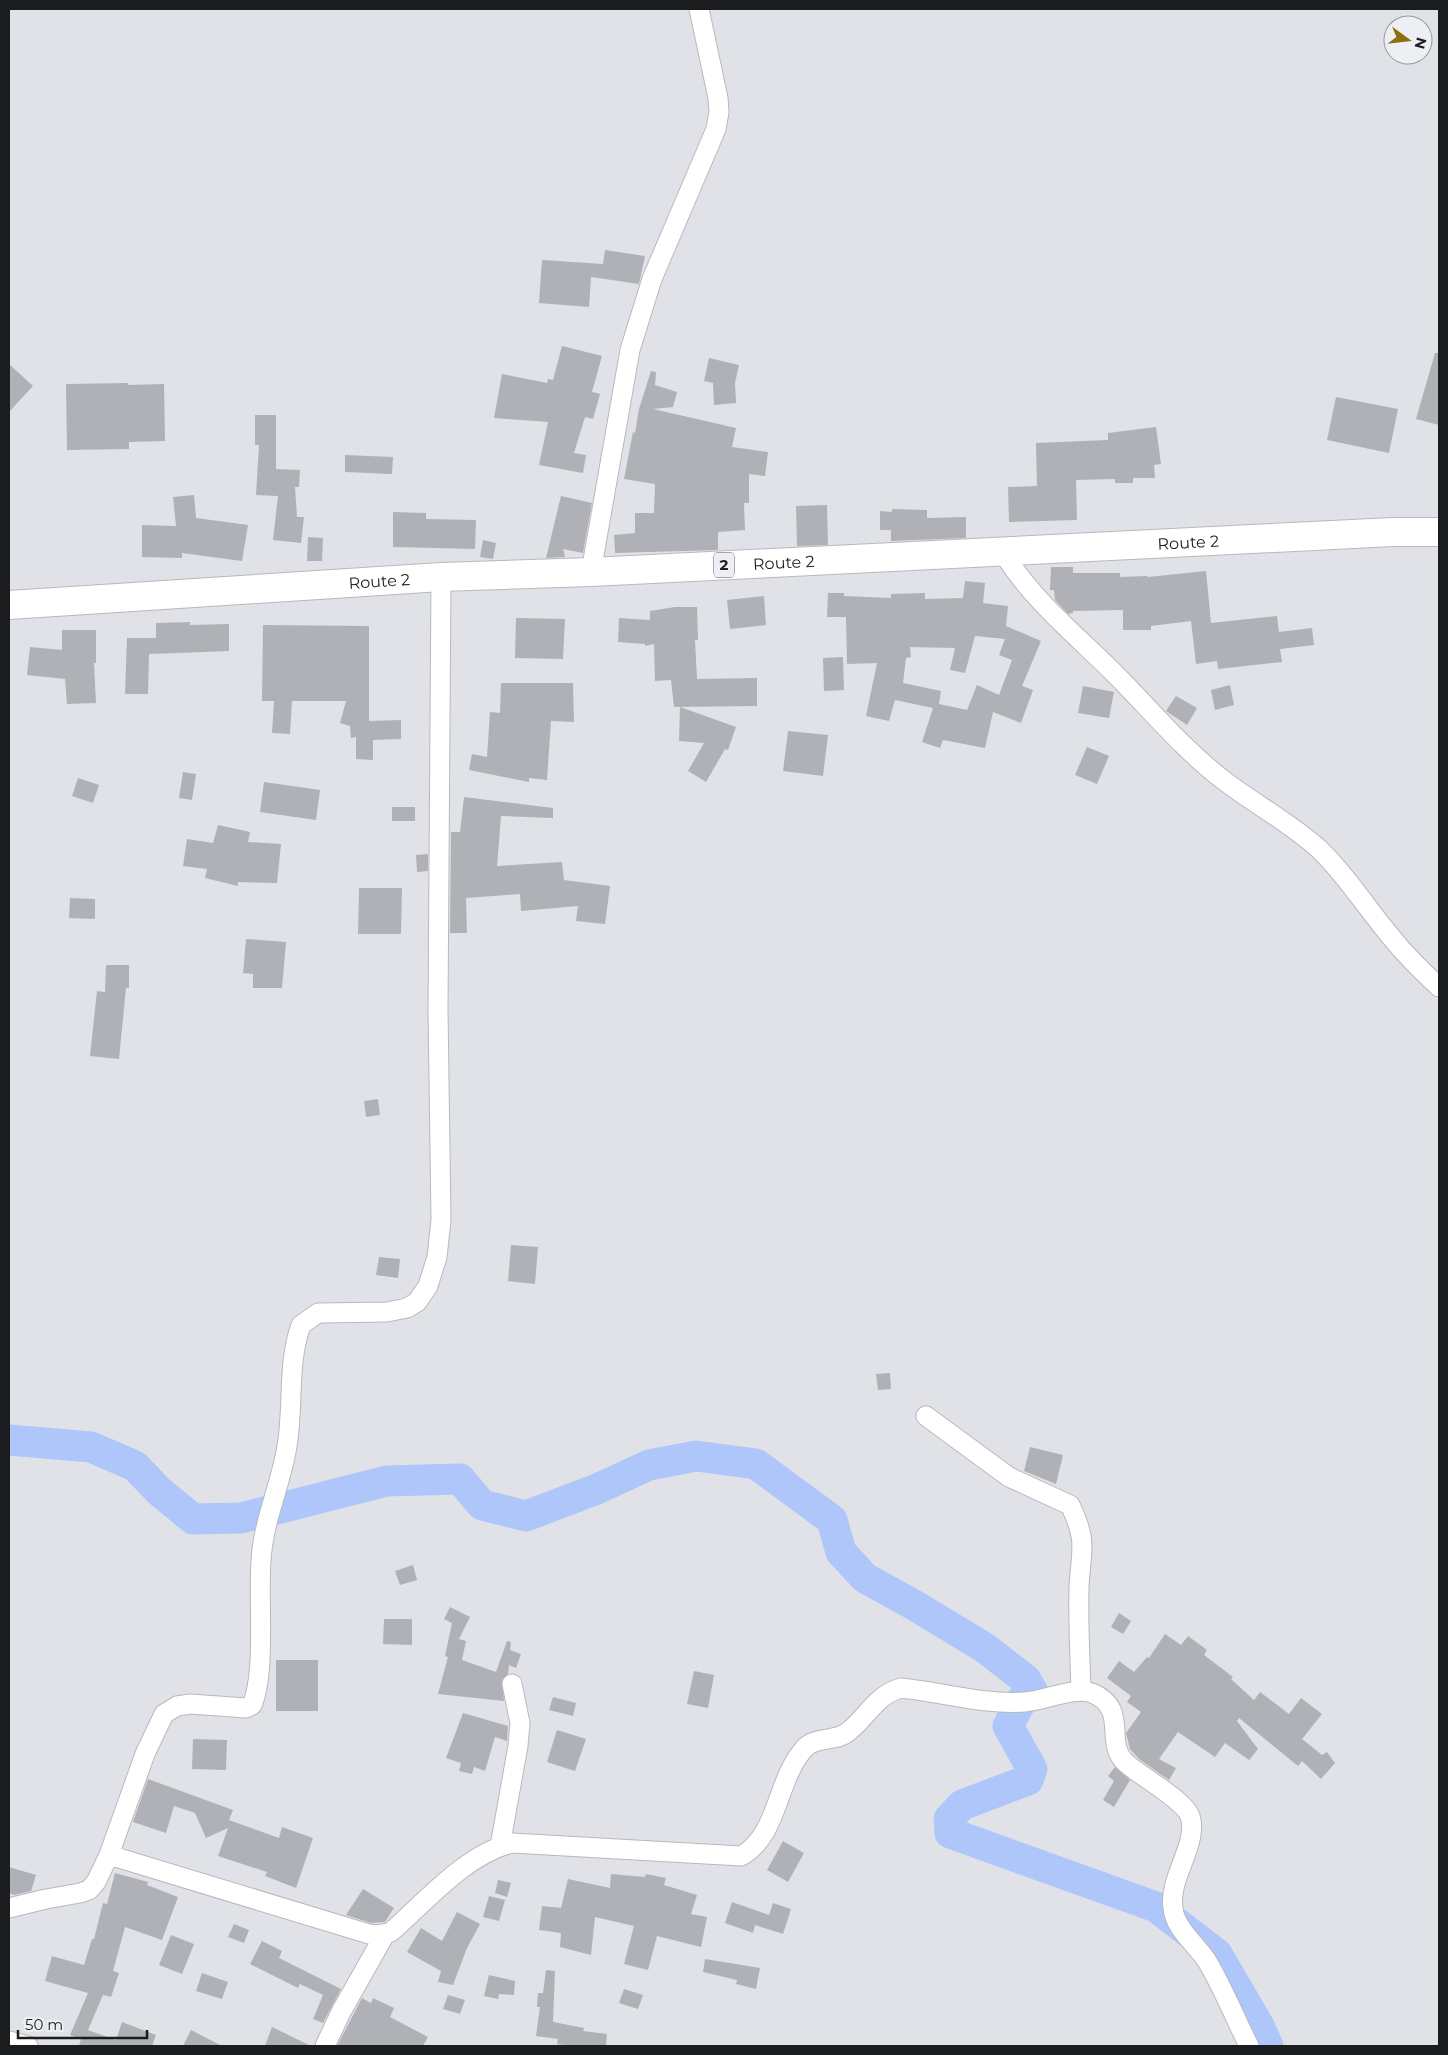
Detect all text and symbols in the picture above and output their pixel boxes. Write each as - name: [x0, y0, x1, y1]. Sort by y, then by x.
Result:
- north arrow: [1383, 15, 1433, 65]
- text: N: [1410, 36, 1431, 51]
- street label: Route 2: [1157, 532, 1220, 554]
- road number: 2: [714, 552, 734, 578]
- street label: Route 2: [753, 552, 815, 574]
- street label: Route 2: [348, 570, 411, 593]
- scale bar: [18, 2008, 146, 2040]
- text: 50 m: [25, 2015, 63, 2034]

